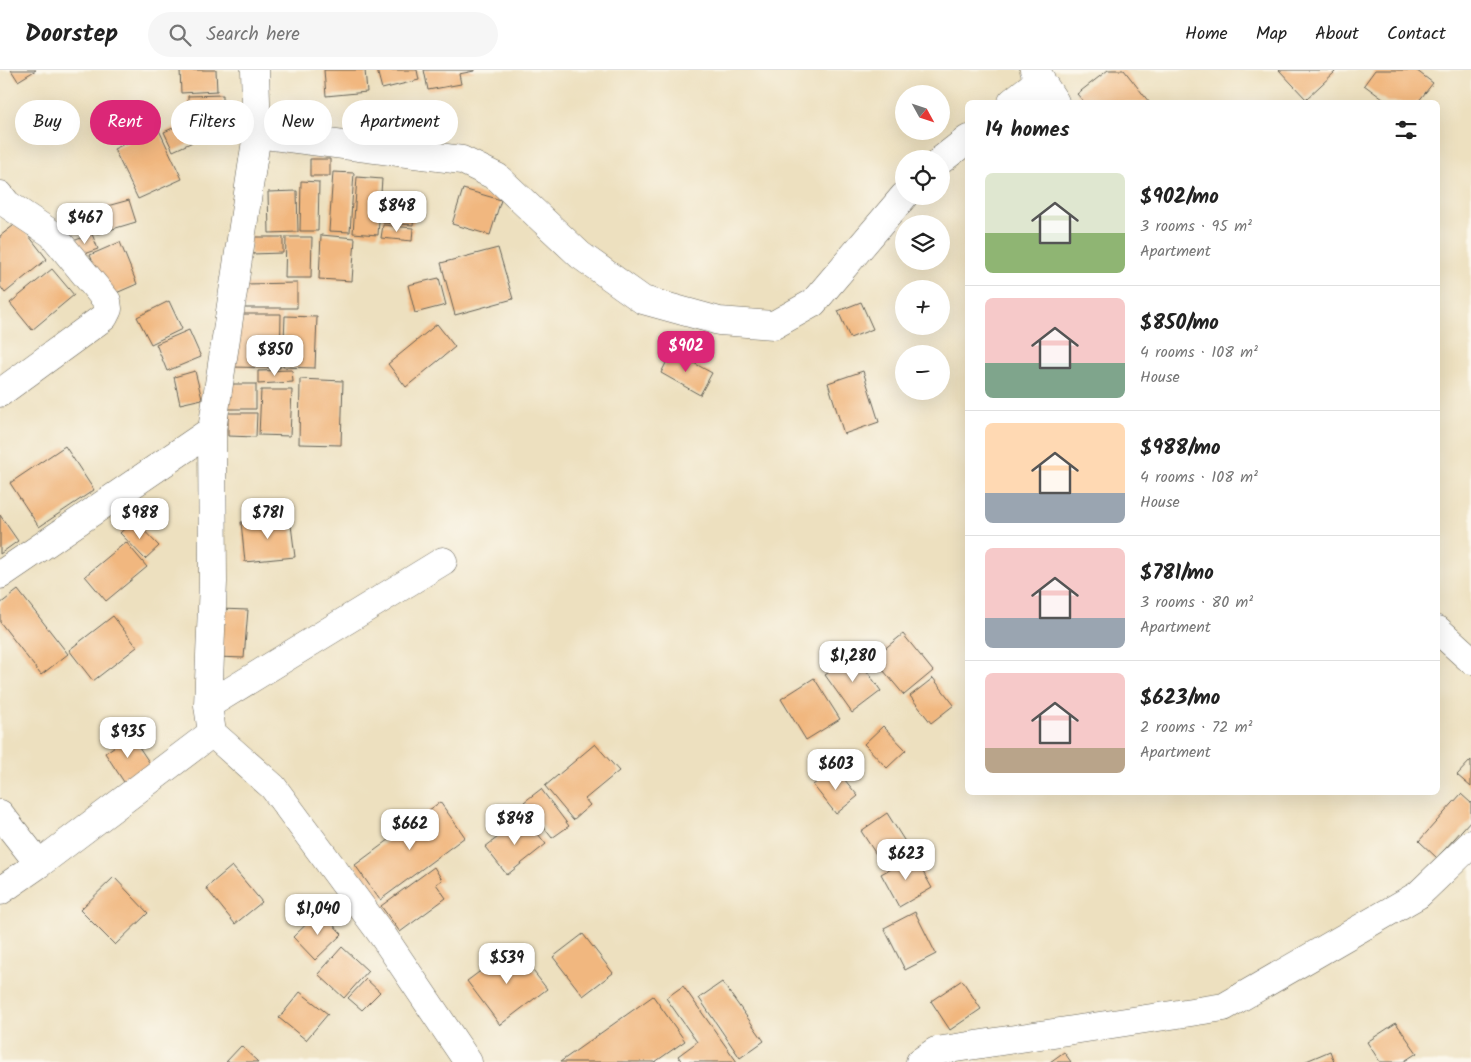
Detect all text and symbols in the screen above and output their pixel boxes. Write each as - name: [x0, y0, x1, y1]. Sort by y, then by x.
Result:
- search box: [148, 12, 498, 57]
- text: Doorstep: [25, 15, 118, 54]
- text: Search here: [206, 20, 300, 50]
- text: Home: [1185, 20, 1228, 49]
- text: Map: [1256, 20, 1287, 49]
- text: About: [1315, 20, 1359, 49]
- text: Contact: [1387, 20, 1446, 49]
- icon: search: [166, 21, 194, 49]
- north arrow: [895, 85, 950, 140]
- map controls: [895, 85, 950, 400]
- chip: Buy: [15, 100, 80, 145]
- chip: Rent: [90, 100, 161, 145]
- chip: Filters: [171, 100, 254, 145]
- chip: New: [264, 100, 332, 145]
- chip: Apartment: [342, 100, 458, 145]
- text: 14 homes: [985, 114, 1070, 147]
- icon: filters: [1392, 116, 1420, 144]
- button: locate: [895, 150, 950, 205]
- text: $902/mo: [1140, 181, 1219, 214]
- pin: $848: [367, 190, 427, 233]
- icon: home: [1025, 193, 1085, 253]
- text: $848: [378, 194, 416, 219]
- pin: $467: [55, 202, 115, 245]
- text: $467: [68, 206, 102, 231]
- text: 3 rooms · 95 m²: [1140, 214, 1252, 239]
- button: layers: [895, 215, 950, 270]
- text: Apartment: [1140, 239, 1211, 264]
- button: +: [895, 280, 950, 335]
- text: $850/mo: [1140, 307, 1219, 340]
- icon: home: [1025, 318, 1085, 378]
- pin: $902: [656, 330, 716, 373]
- pin: $850: [245, 334, 305, 377]
- text: $902: [668, 334, 704, 359]
- text: $850: [257, 338, 293, 363]
- text: 4 rooms · 108 m²: [1140, 340, 1258, 365]
- button: −: [895, 345, 950, 400]
- text: House: [1140, 365, 1180, 390]
- text: $988/mo: [1140, 432, 1221, 465]
- icon: home: [1025, 443, 1085, 503]
- text: 4 rooms · 108 m²: [1140, 465, 1258, 490]
- text: House: [1140, 490, 1180, 515]
- pin: $988: [110, 498, 170, 540]
- pin: $781: [238, 498, 298, 540]
- text: $988: [122, 501, 158, 526]
- text: $781: [252, 501, 284, 526]
- text: $781/mo: [1140, 557, 1214, 590]
- icon: home: [1025, 568, 1085, 628]
- text: 3 rooms · 80 m²: [1140, 590, 1253, 615]
- text: Apartment: [1140, 615, 1211, 640]
- pin: $1,280: [812, 640, 894, 683]
- text: $1,280: [830, 644, 876, 669]
- text: $623/mo: [1140, 682, 1220, 715]
- icon: home: [1025, 693, 1085, 753]
- text: 2 rooms · 72 m²: [1140, 715, 1252, 740]
- pin: $935: [98, 716, 158, 759]
- text: $935: [111, 720, 145, 745]
- text: Apartment: [1140, 740, 1211, 765]
- pin: $603: [806, 748, 866, 791]
- text: $603: [818, 752, 854, 777]
- pin: $848: [485, 804, 545, 846]
- text: $848: [496, 807, 534, 832]
- pin: $662: [380, 808, 440, 851]
- text: $662: [392, 812, 428, 837]
- pin: $623: [876, 838, 936, 881]
- text: $623: [888, 842, 924, 867]
- pin: $1,040: [277, 894, 359, 936]
- text: $1,040: [296, 897, 340, 922]
- pin: $539: [477, 942, 537, 985]
- text: $539: [490, 946, 524, 971]

